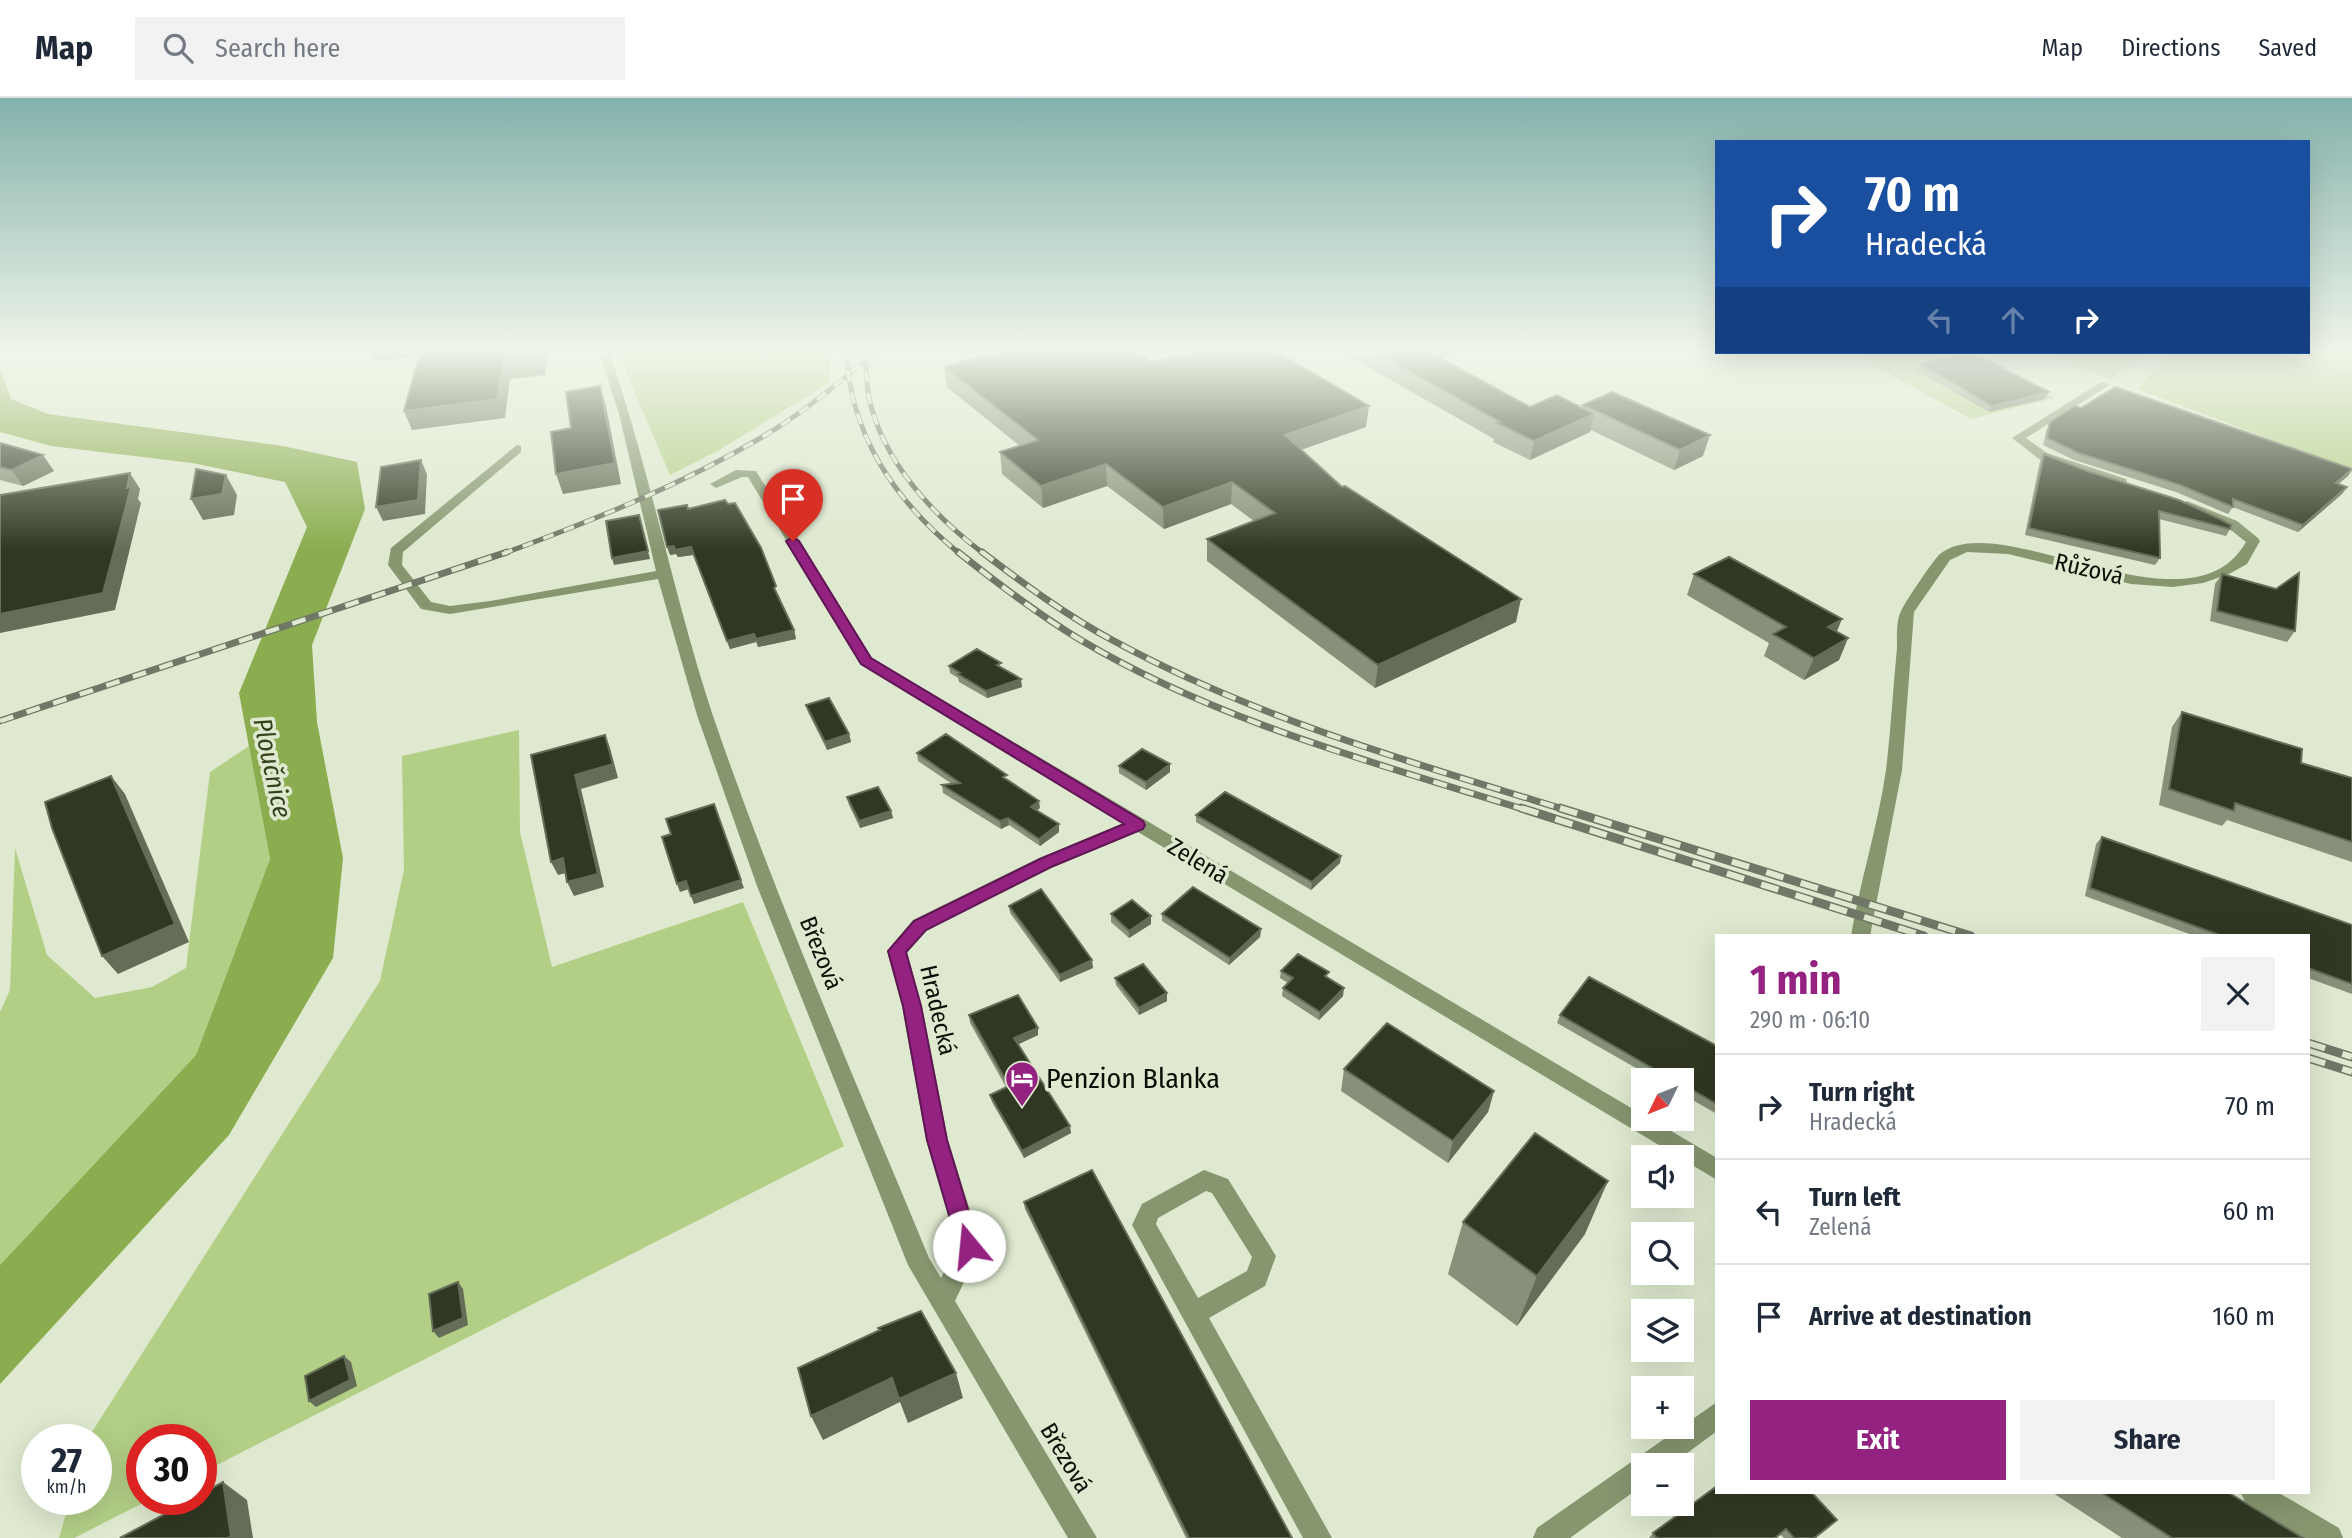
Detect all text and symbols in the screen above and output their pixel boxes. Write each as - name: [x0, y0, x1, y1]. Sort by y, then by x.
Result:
- search box: [135, 17, 625, 80]
- text: Map: [35, 28, 93, 68]
- icon: search: [159, 29, 197, 67]
- text: Search here: [215, 33, 340, 64]
- text: Map: [2042, 34, 2083, 62]
- text: Directions: [2121, 34, 2220, 62]
- text: Saved: [2258, 34, 2317, 62]
- text: 70 m: [1865, 165, 1960, 224]
- icon: right: [1750, 168, 1841, 259]
- text: Hradecká: [1865, 225, 1987, 263]
- icon: left: [1921, 301, 1959, 339]
- icon: ahead: [1994, 301, 2032, 339]
- icon: right: [2067, 301, 2105, 339]
- pin: [763, 469, 823, 541]
- icon: arrive: [774, 480, 812, 518]
- street label: Růžová: [2052, 548, 2126, 590]
- water label: Ploučnice: [246, 715, 298, 821]
- street label: Zelená: [1163, 832, 1233, 890]
- street label: Březová: [794, 912, 848, 994]
- text: 1 min: [1750, 955, 1841, 1005]
- button: close: [2201, 957, 2275, 1031]
- street label: Hradecká: [914, 962, 962, 1058]
- text: 290 m · 06:10: [1750, 1006, 1870, 1034]
- hotel icon: Penzion Blanka: [1003, 1059, 1041, 1108]
- place label: Penzion Blanka: [1046, 1062, 1220, 1095]
- north arrow: [1631, 1068, 1694, 1130]
- map controls: [1631, 1068, 1694, 1516]
- text: Turn right: [1809, 1077, 1915, 1108]
- icon: right: [1750, 1088, 1788, 1126]
- text: 70 m: [2225, 1091, 2275, 1122]
- text: Hradecká: [1809, 1108, 1897, 1136]
- button: sound: [1631, 1145, 1694, 1208]
- text: Turn left: [1809, 1182, 1901, 1213]
- icon: left: [1750, 1193, 1788, 1231]
- text: 60 m: [2222, 1196, 2275, 1227]
- position arrow: [932, 1209, 1006, 1283]
- text: Zelená: [1809, 1213, 1871, 1241]
- button: search: [1631, 1222, 1694, 1285]
- icon: arrive: [1750, 1298, 1788, 1336]
- button: layers: [1631, 1299, 1694, 1362]
- text: Arrive at destination: [1809, 1301, 2032, 1332]
- text: 160 m: [2212, 1301, 2275, 1332]
- button: +: [1631, 1376, 1694, 1439]
- button: Exit: [1750, 1400, 2006, 1480]
- button: Share: [2020, 1400, 2275, 1480]
- street label: Březová: [1034, 1418, 1098, 1498]
- speed limit sign: 30: [126, 1424, 217, 1515]
- text: 27: [51, 1439, 82, 1481]
- button: −: [1631, 1453, 1694, 1516]
- text: km/h: [46, 1476, 87, 1498]

